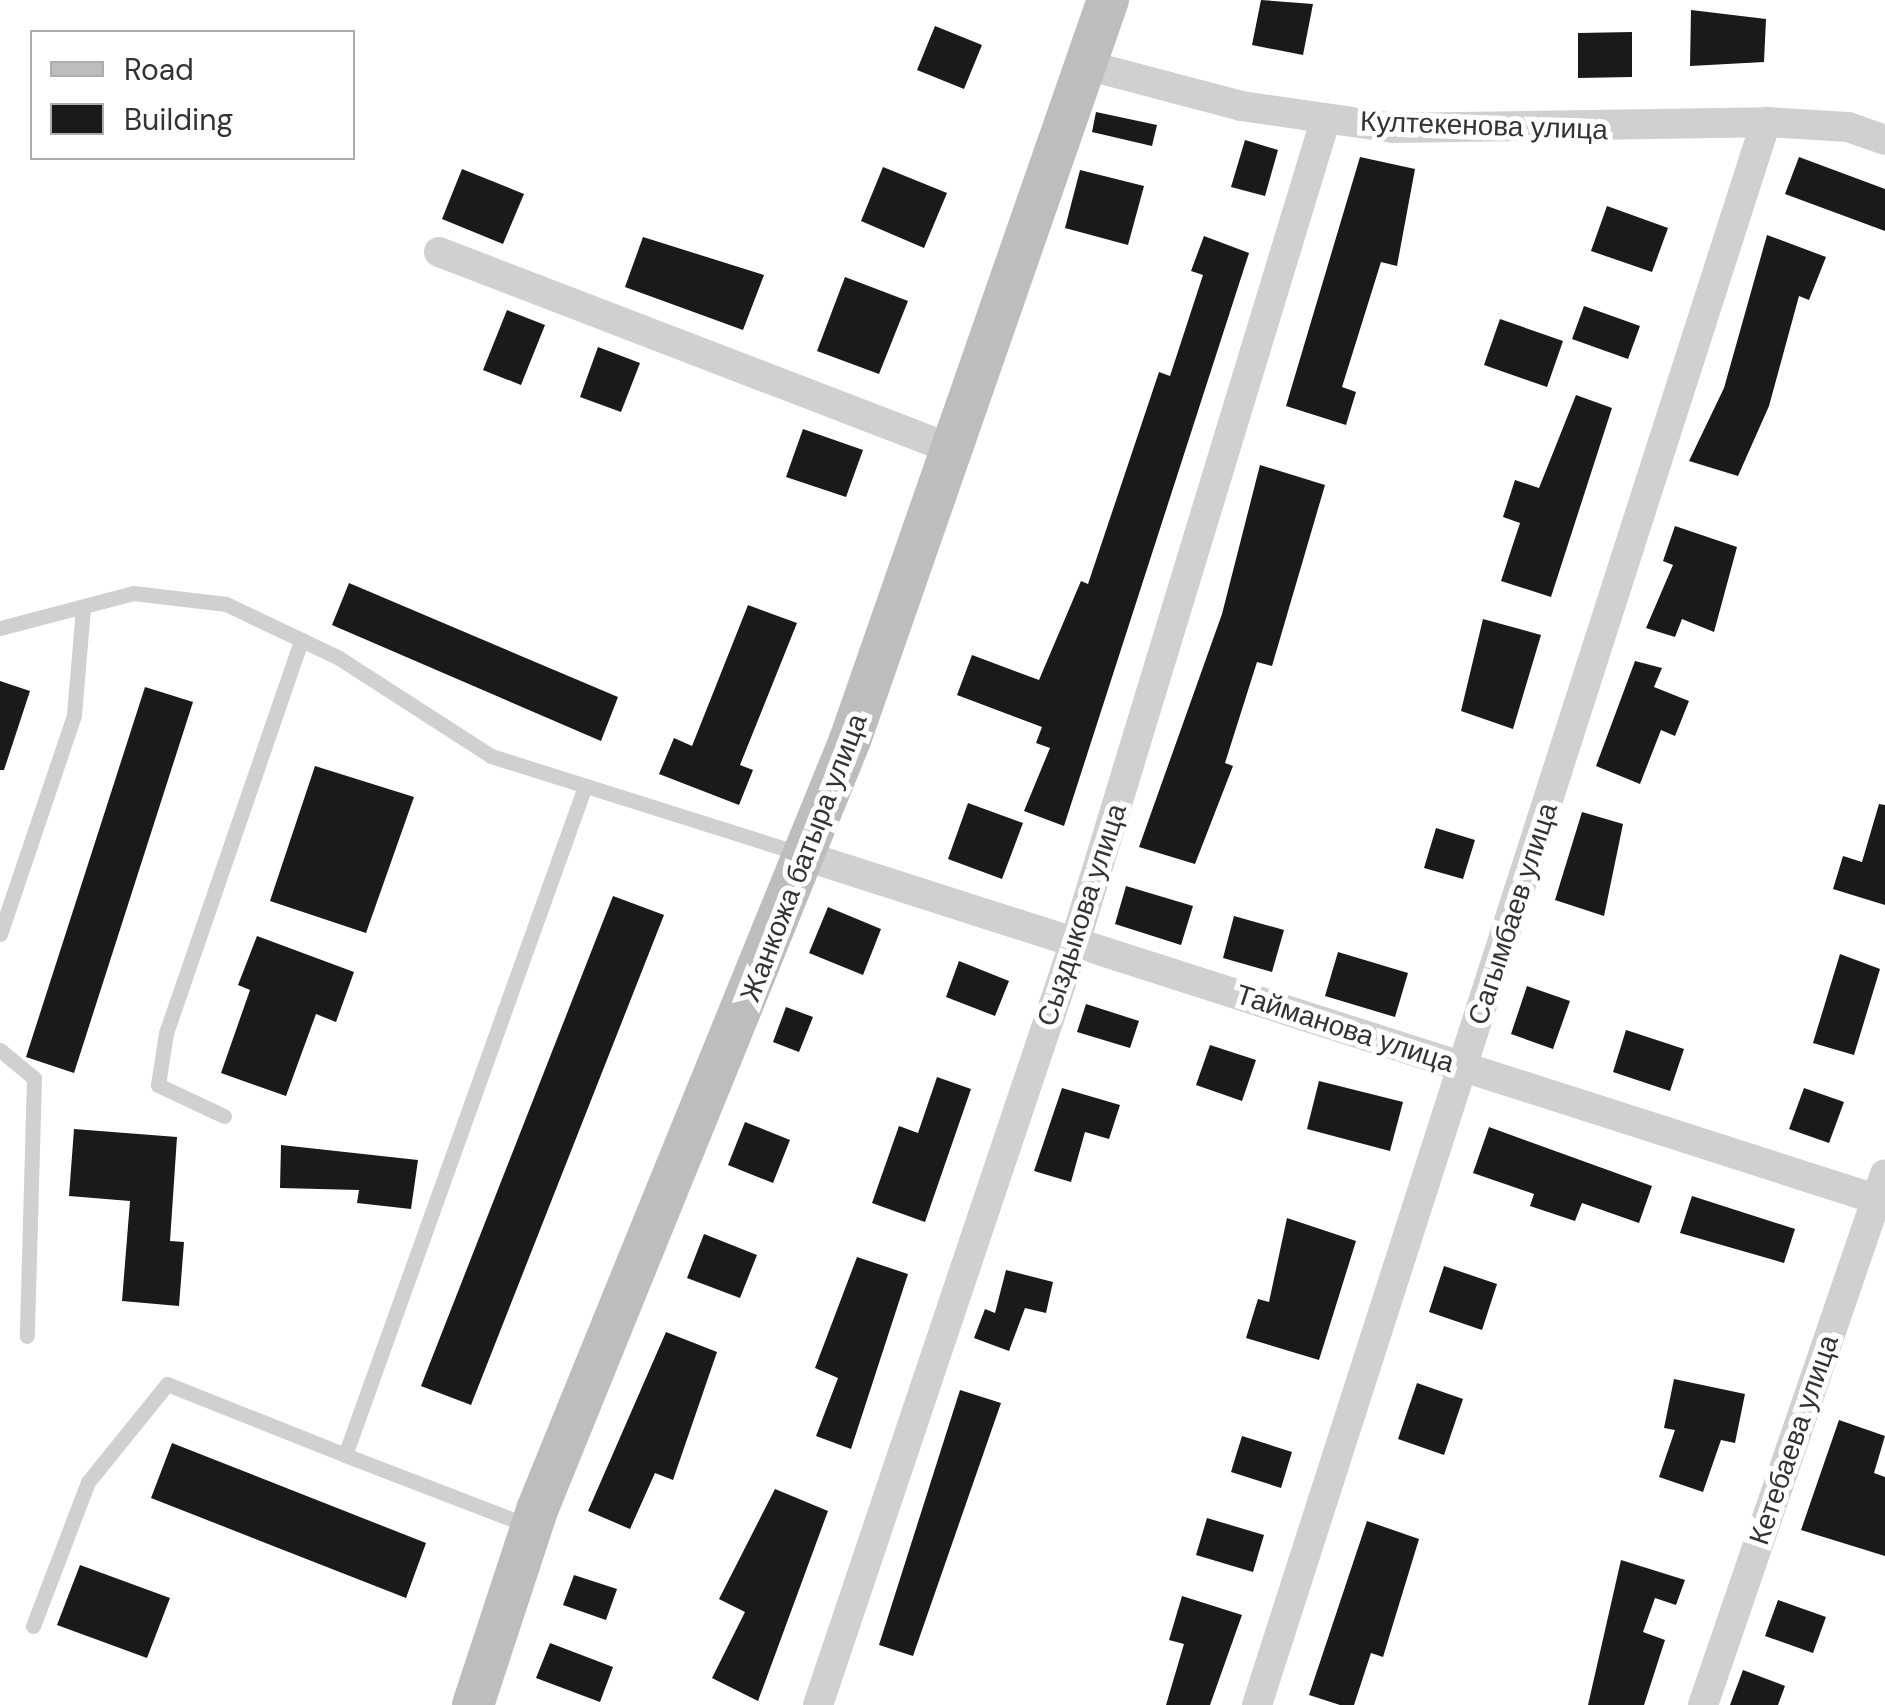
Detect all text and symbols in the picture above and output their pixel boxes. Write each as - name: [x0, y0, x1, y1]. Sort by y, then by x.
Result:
- legend: [30, 30, 355, 160]
- text: Road: [124, 50, 194, 89]
- text: Building: [124, 100, 233, 139]
- street label: Култекенова улица: [1360, 105, 1608, 147]
- street label: Жанкожа батыра улица: [734, 709, 874, 1007]
- street label: Сагымбаев улица: [1461, 799, 1565, 1029]
- street label: Сыздыкова улица: [1030, 800, 1134, 1030]
- street label: Тайманова улица: [1232, 978, 1458, 1080]
- street label: Кетебаева улица: [1742, 1331, 1846, 1549]

